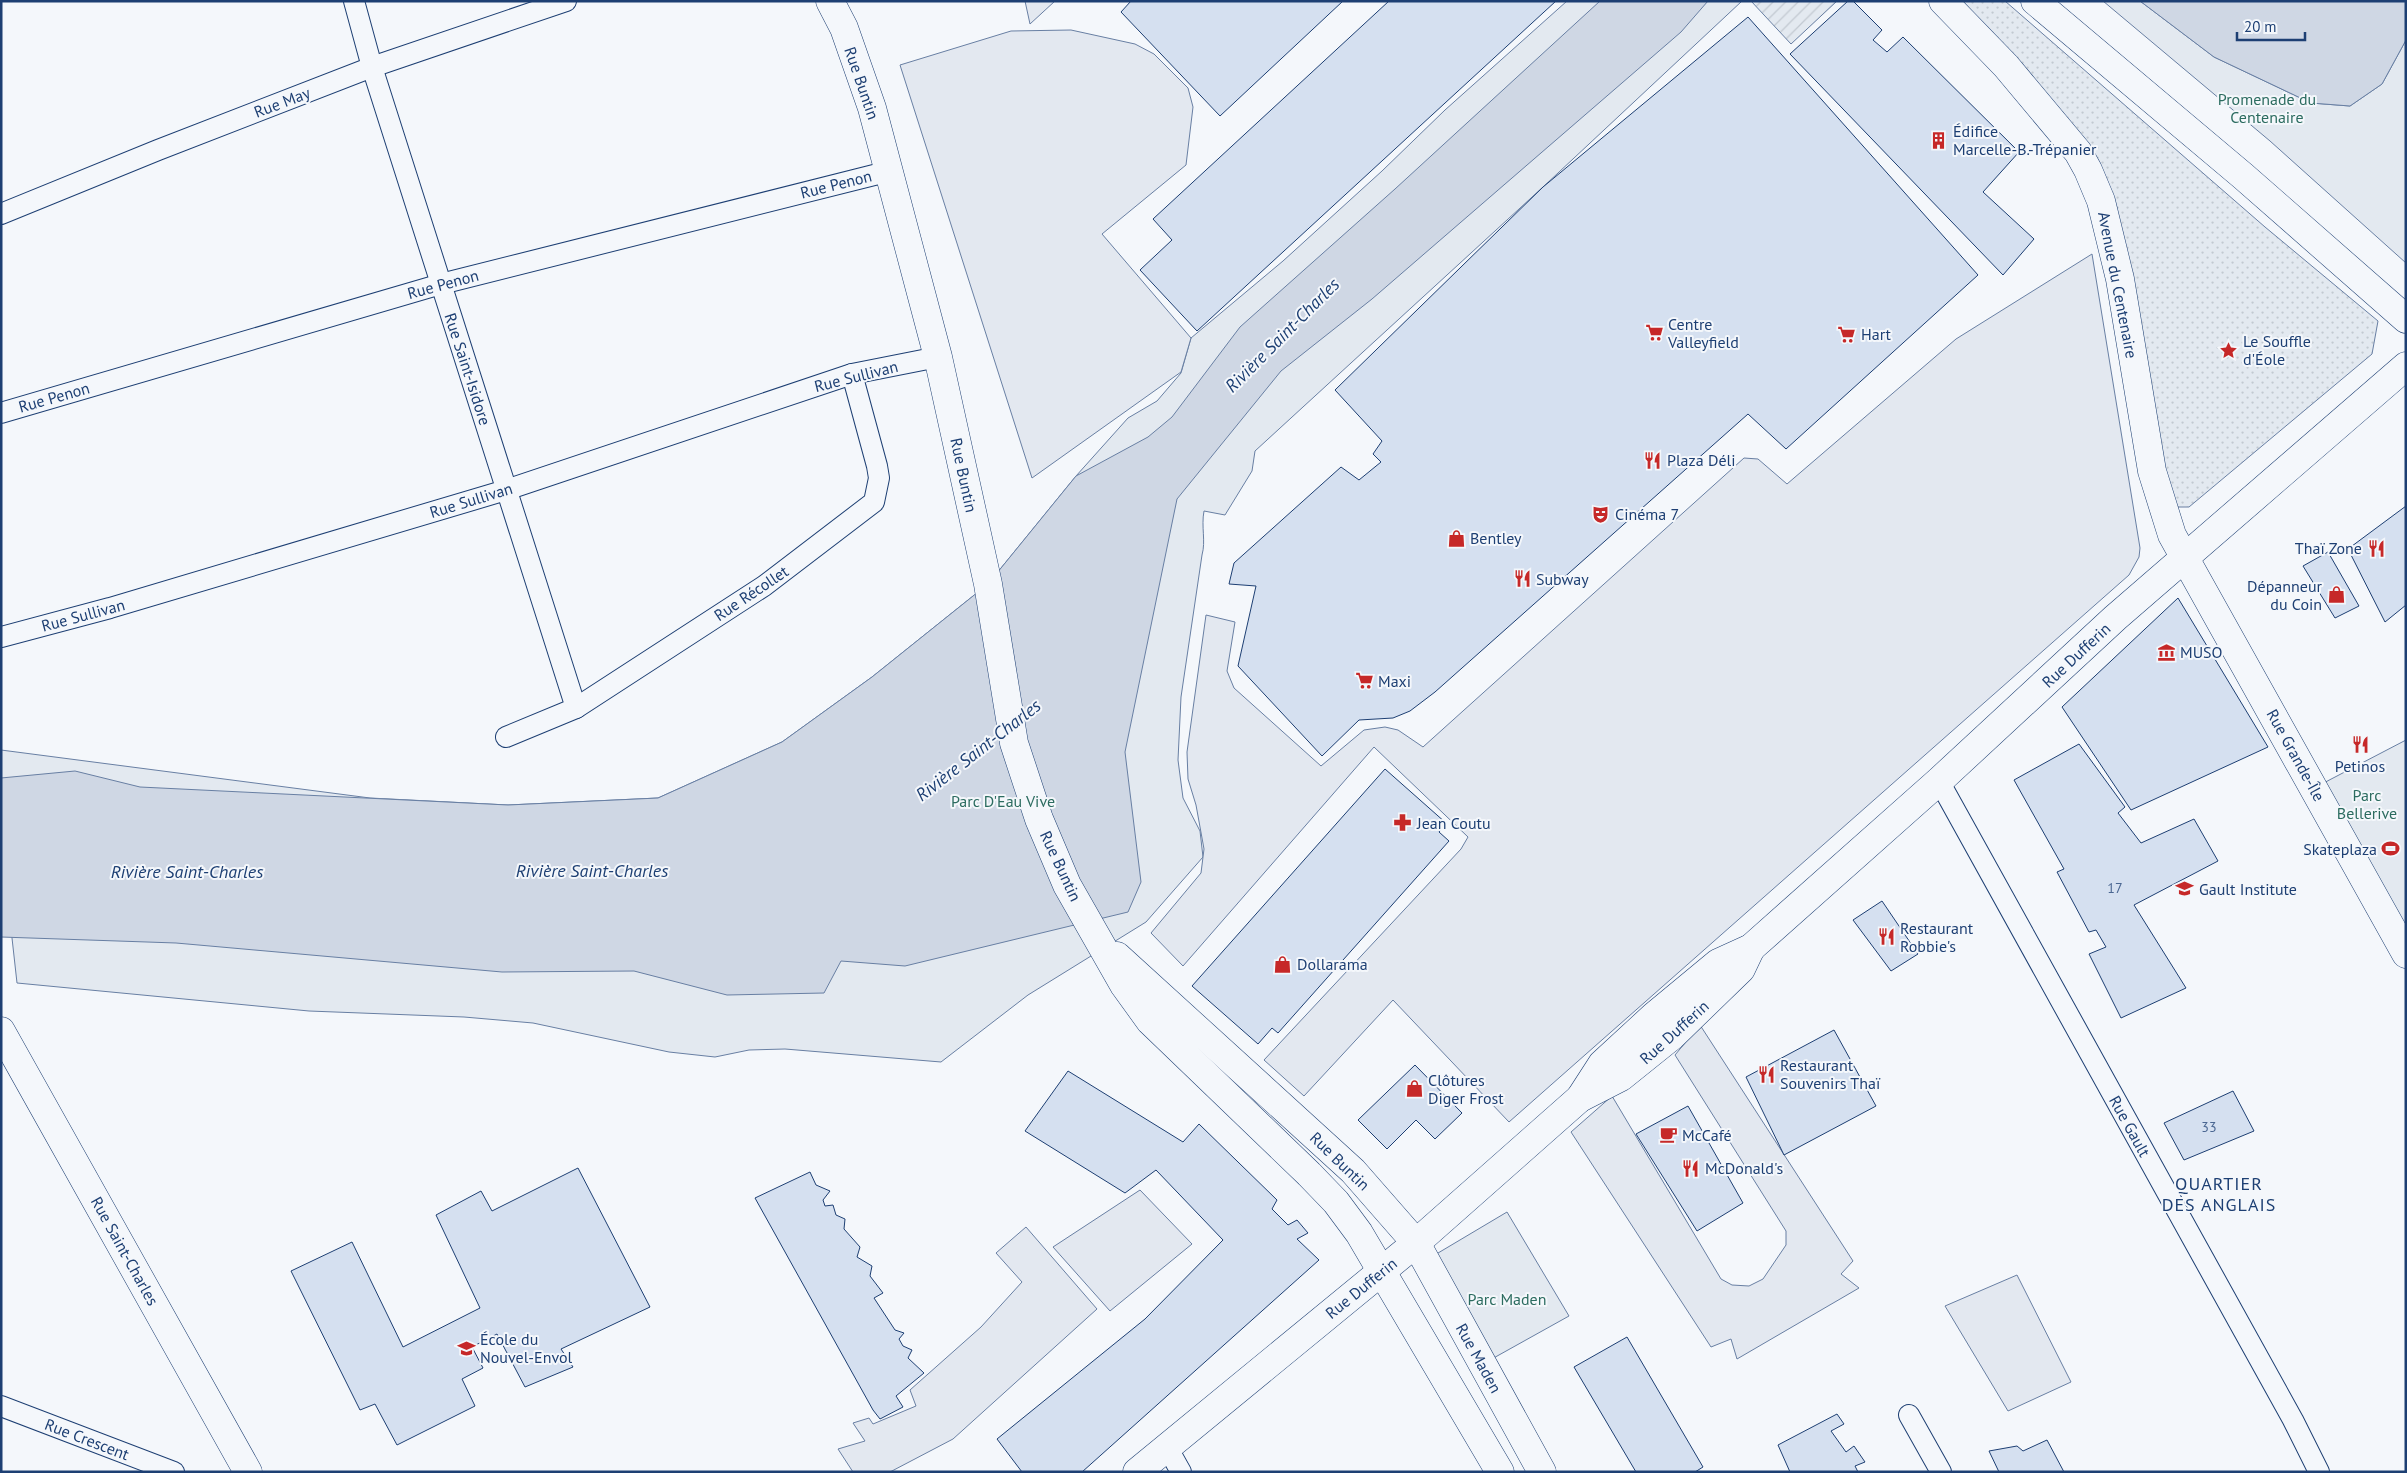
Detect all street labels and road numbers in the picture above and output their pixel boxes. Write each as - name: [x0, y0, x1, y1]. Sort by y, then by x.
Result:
- street label: Rue Buntin: [840, 44, 884, 122]
- street label: Rue May: [251, 82, 313, 122]
- street label: Rue Penon: [798, 165, 874, 203]
- street label: Avenue du Centenaire: [2094, 210, 2142, 360]
- street label: Rue Penon: [405, 265, 481, 303]
- street label: Rue Saint-Isidore: [440, 310, 496, 428]
- street label: Rue Sullivan: [812, 356, 900, 396]
- street label: Rue Penon: [16, 377, 92, 417]
- street label: Rue Buntin: [946, 436, 982, 514]
- street label: Rue Sullivan: [427, 478, 515, 522]
- street label: Rue Récollet: [710, 561, 792, 625]
- street label: Rue Sullivan: [39, 594, 127, 636]
- street label: Rue Dufferin: [2038, 618, 2114, 692]
- street label: Rue Grande-Île: [2262, 705, 2330, 805]
- street label: Rue Buntin: [1036, 828, 1086, 904]
- street label: Rue Dufferin: [1635, 996, 1713, 1068]
- street label: Rue Gault: [2105, 1092, 2155, 1161]
- street label: Rue Buntin: [1306, 1128, 1374, 1194]
- street label: Rue Saint-Charles: [87, 1193, 163, 1309]
- street label: Rue Dufferin: [1321, 1253, 1401, 1323]
- street label: Rue Maden: [1452, 1320, 1506, 1396]
- street label: Rue Crescent: [42, 1414, 133, 1464]

